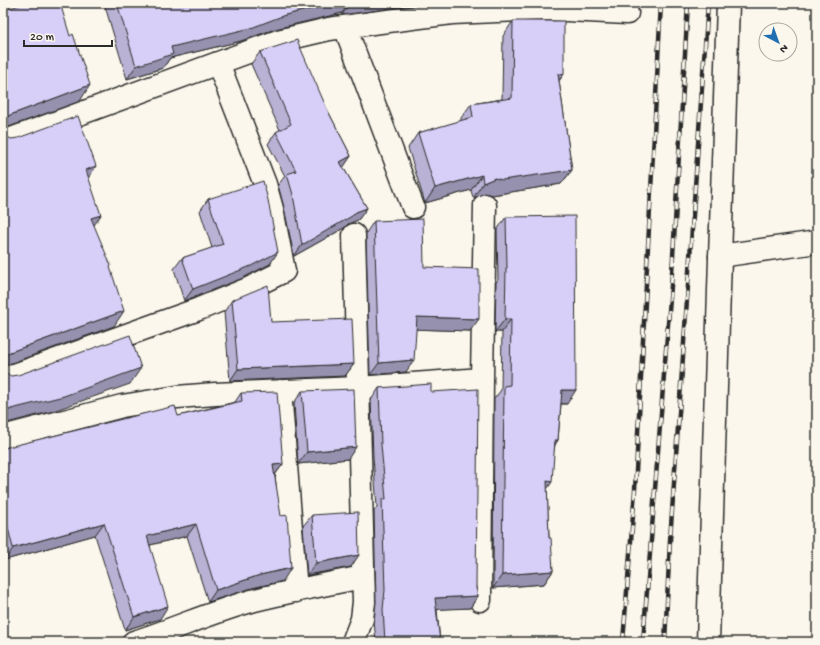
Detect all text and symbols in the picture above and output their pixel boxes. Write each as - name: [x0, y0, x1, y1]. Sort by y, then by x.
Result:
- scale bar: [24, 22, 112, 48]
- north arrow: [758, 22, 798, 62]
- text: 20 m: [30, 31, 55, 45]
- text: N: [777, 41, 790, 55]

